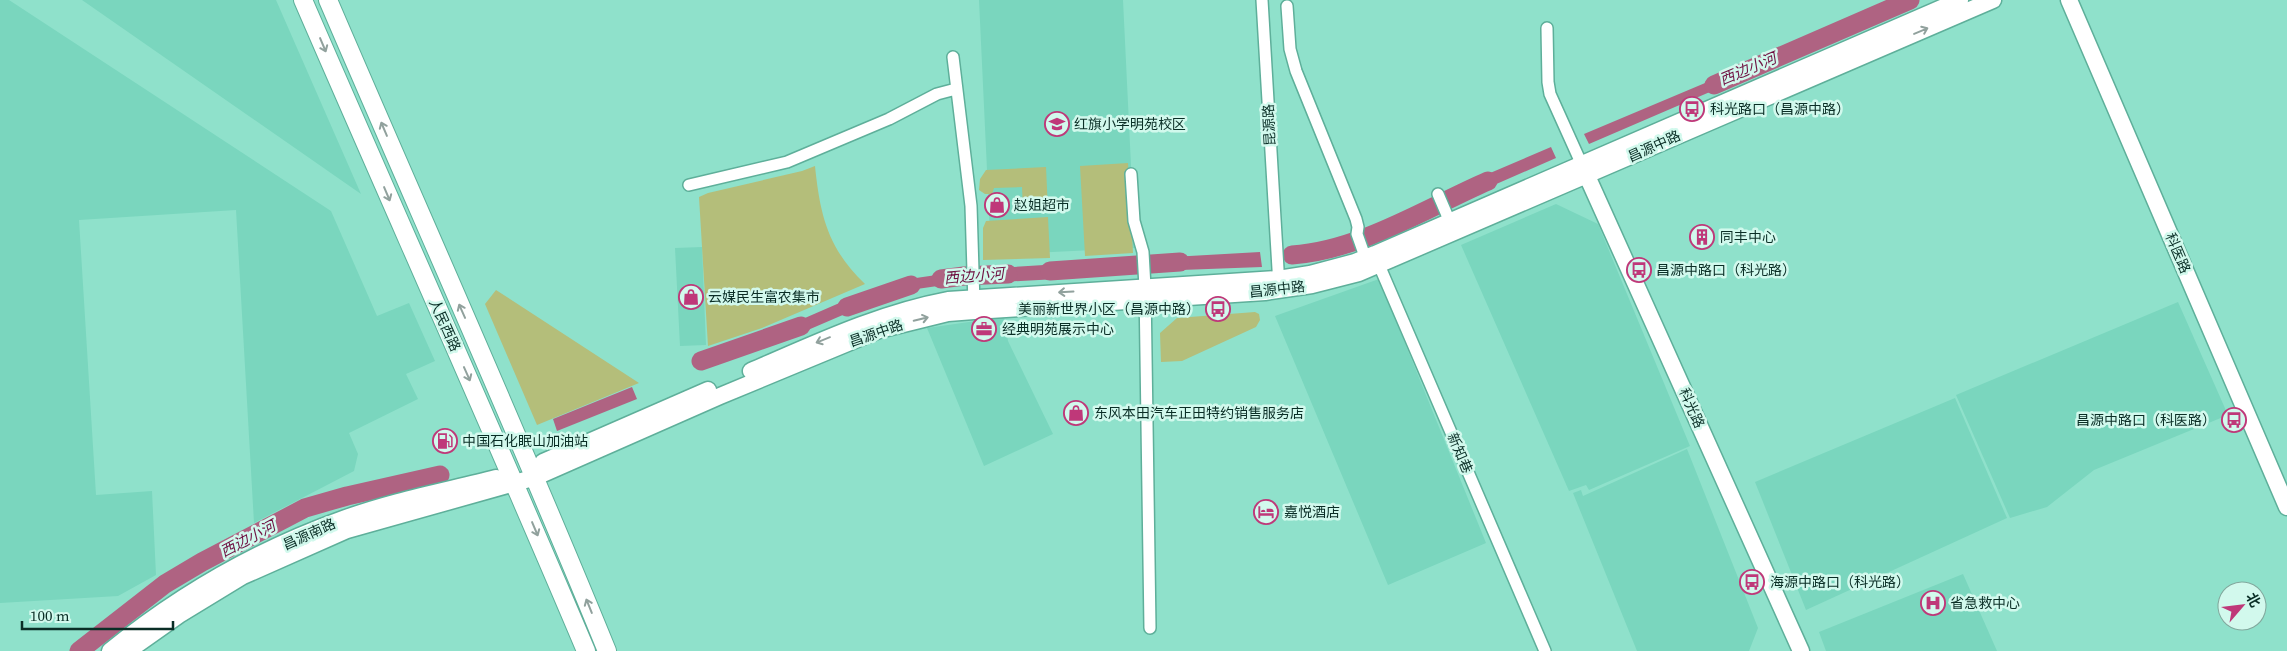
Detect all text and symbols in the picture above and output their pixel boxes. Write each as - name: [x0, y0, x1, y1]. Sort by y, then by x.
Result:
- one-way arrow: [1913, 26, 1928, 35]
- one-way arrow: [318, 37, 328, 52]
- water label: 西边小河: [1716, 46, 1782, 90]
- bus stop icon: 科光路口（昌源中路）: [1679, 96, 1705, 122]
- place label: 科光路口（昌源中路）: [1710, 99, 1850, 119]
- street label: 昆源路: [1258, 104, 1280, 146]
- school or university icon: 红旗小学明苑校区: [1044, 111, 1070, 137]
- place label: 红旗小学明苑校区: [1074, 114, 1186, 134]
- one-way arrow: [379, 122, 389, 137]
- street label: 昌源中路: [1624, 125, 1684, 167]
- one-way arrow: [383, 186, 393, 201]
- shop icon: 赵姐超市: [984, 192, 1010, 218]
- place label: 赵姐超市: [1013, 195, 1070, 215]
- building icon: 同丰中心: [1689, 224, 1715, 250]
- place label: 同丰中心: [1720, 227, 1776, 247]
- street label: 科医路: [2161, 230, 2195, 276]
- bus stop icon: 昌源中路口（科光路）: [1626, 257, 1652, 283]
- place label: 昌源中路口（科光路）: [1656, 260, 1796, 280]
- water label: 西边小河: [943, 262, 1008, 289]
- street label: 昌源中路: [1248, 276, 1306, 302]
- shop icon: 云媒民生富农集市: [678, 284, 704, 310]
- place label: 云媒民生富农集市: [708, 287, 820, 307]
- one-way arrow: [1058, 287, 1074, 296]
- street label: 人民西路: [424, 295, 466, 355]
- bus stop icon: 美丽新世界小区（昌源中路）: [1205, 296, 1231, 322]
- place label: 美丽新世界小区（昌源中路）: [1018, 299, 1200, 319]
- one-way arrow: [457, 303, 467, 318]
- street label: 昌源中路: [846, 314, 906, 352]
- one-way arrow: [912, 314, 928, 323]
- office icon: 经典明苑展示中心: [971, 316, 997, 342]
- place label: 经典明苑展示中心: [1002, 319, 1114, 339]
- one-way arrow: [816, 336, 831, 346]
- one-way arrow: [463, 366, 473, 381]
- street label: 科光路: [1674, 385, 1710, 431]
- shop icon: 东风本田汽车正田特约销售服务店: [1063, 400, 1089, 426]
- place label: 东风本田汽车正田特约销售服务店: [1094, 403, 1304, 423]
- bus stop icon: 昌源中路口（科医路）: [2221, 407, 2247, 433]
- place label: 昌源中路口（科医路）: [2076, 410, 2216, 430]
- fuel station icon: 中国石化眠山加油站: [432, 428, 458, 454]
- street label: 新知巷: [1443, 430, 1477, 476]
- place label: 中国石化眠山加油站: [462, 431, 588, 451]
- hotel icon: 嘉悦酒店: [1253, 499, 1279, 525]
- place label: 嘉悦酒店: [1284, 502, 1340, 522]
- street label: 昌源南路: [279, 513, 339, 555]
- water label: 西边小河: [216, 514, 282, 562]
- one-way arrow: [530, 521, 540, 536]
- bus stop icon: 海源中路口（科光路）: [1739, 569, 1765, 595]
- place label: 海源中路口（科光路）: [1770, 572, 1910, 592]
- north arrow: [2217, 581, 2267, 631]
- text: 北: [2241, 589, 2266, 611]
- hospital icon: 省急救中心: [1920, 590, 1946, 616]
- place label: 省急救中心: [1950, 593, 2020, 613]
- scale bar: [22, 598, 174, 630]
- one-way arrow: [584, 599, 593, 614]
- text: 100 m: [30, 605, 70, 626]

